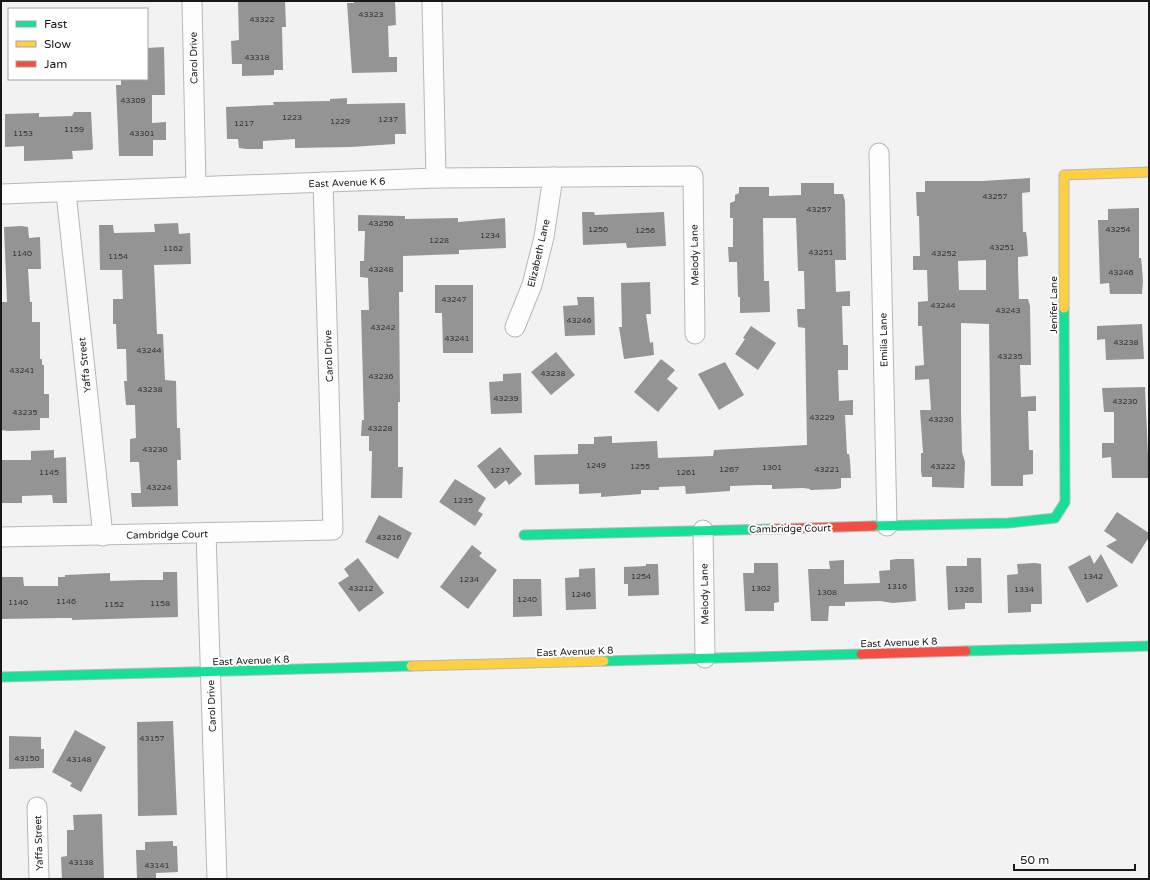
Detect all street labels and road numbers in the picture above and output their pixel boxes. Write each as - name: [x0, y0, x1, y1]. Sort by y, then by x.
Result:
- street label: Carol Drive: [188, 32, 200, 84]
- street label: East Avenue K 6: [308, 176, 386, 190]
- street label: Elizabeth Lane: [525, 218, 553, 288]
- street label: Melody Lane: [688, 224, 702, 286]
- street label: Jenifer Lane: [1048, 276, 1060, 334]
- street label: Emilia Lane: [878, 312, 890, 367]
- street label: Carol Drive: [322, 329, 336, 382]
- street label: Yaffa Street: [76, 337, 94, 393]
- street label: Cambridge Court: [749, 522, 831, 536]
- street label: Cambridge Court: [126, 528, 208, 542]
- street label: Melody Lane: [698, 563, 712, 625]
- street label: East Avenue K 8: [860, 636, 938, 650]
- street label: East Avenue K 8: [536, 645, 614, 659]
- street label: East Avenue K 8: [212, 654, 290, 668]
- street label: Carol Drive: [205, 679, 219, 732]
- street label: Yaffa Street: [32, 815, 46, 871]

